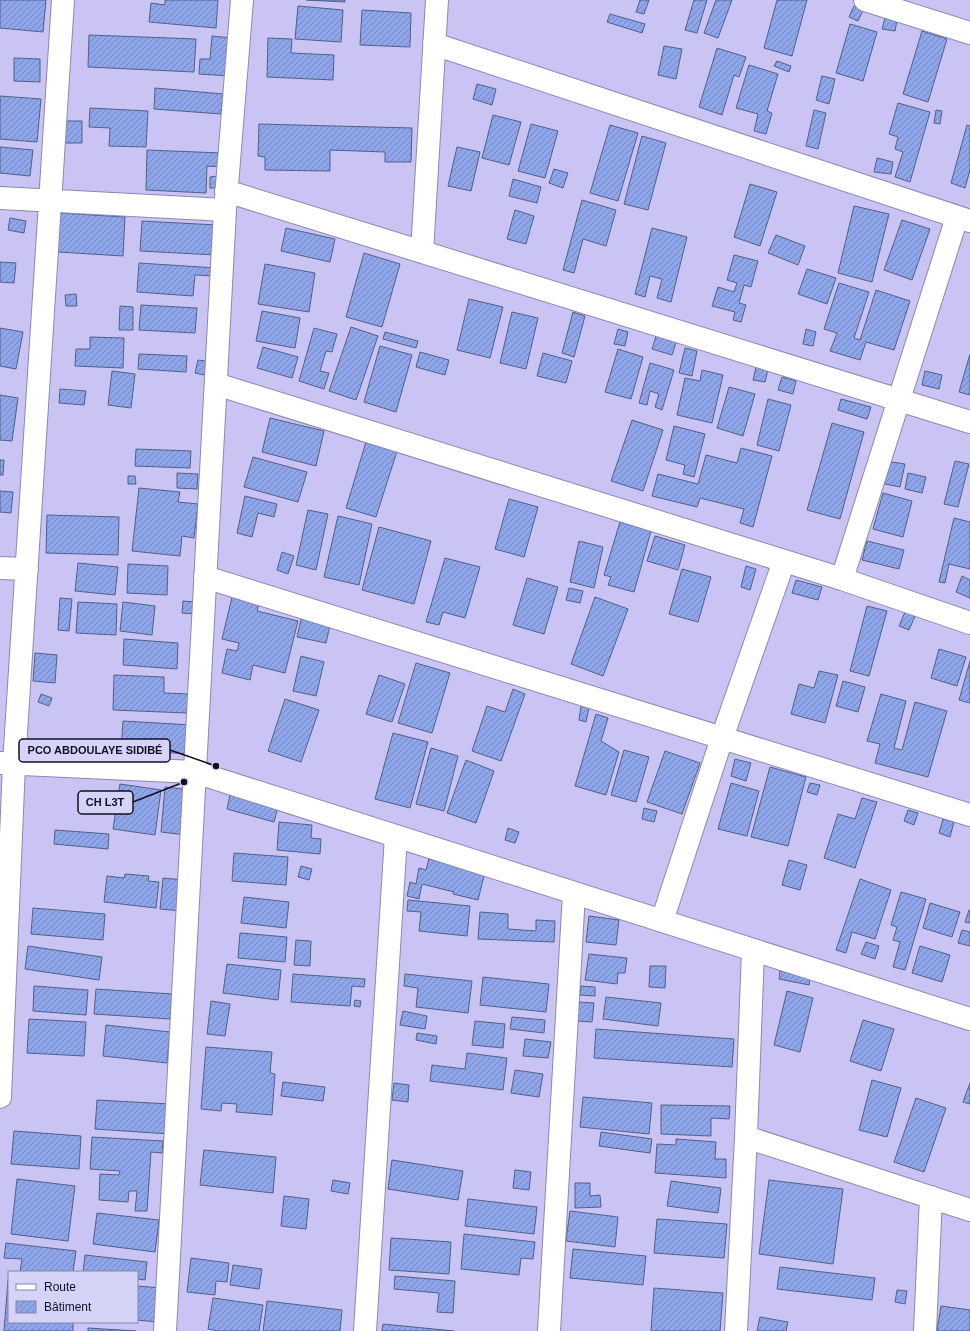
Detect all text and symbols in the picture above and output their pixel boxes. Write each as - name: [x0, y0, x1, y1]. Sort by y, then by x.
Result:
- callout: PCO ABDOULAYE SIDIBÉ: [19, 739, 170, 762]
- text: PCO ABDOULAYE SIDIBÉ: [28, 744, 162, 756]
- callout: CH L3T: [78, 791, 133, 814]
- text: CH L3T: [86, 796, 125, 808]
- legend: [8, 1271, 138, 1323]
- text: Route: [44, 1280, 76, 1294]
- text: Bâtiment: [44, 1300, 92, 1314]

